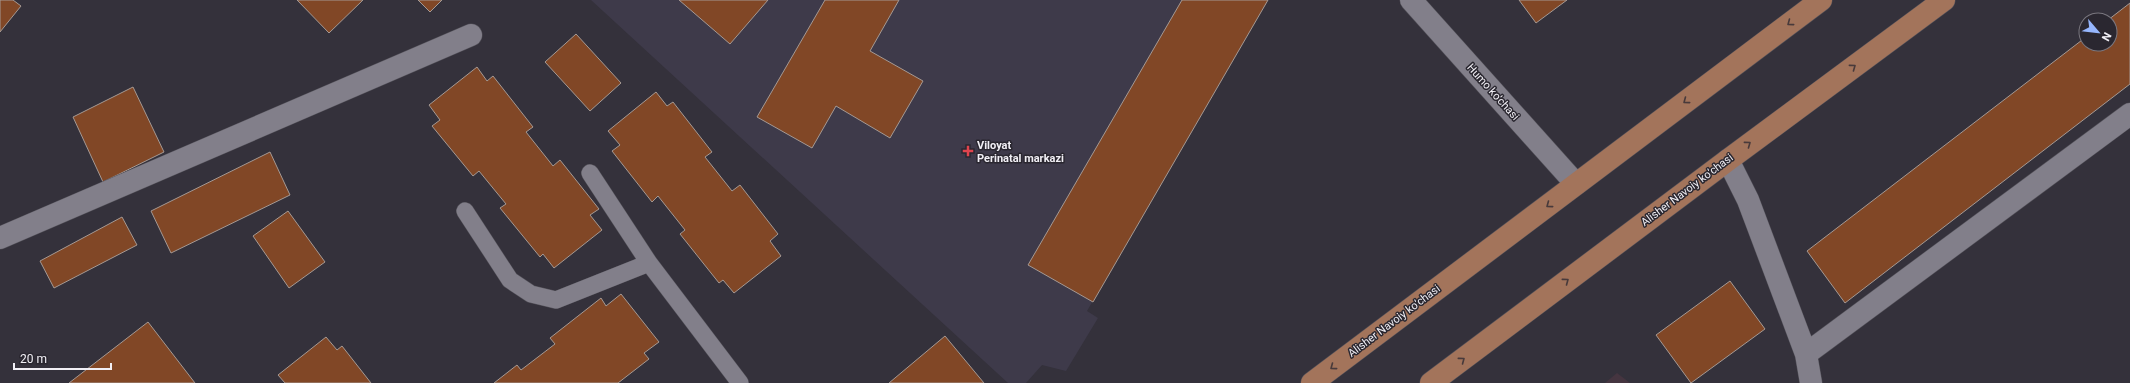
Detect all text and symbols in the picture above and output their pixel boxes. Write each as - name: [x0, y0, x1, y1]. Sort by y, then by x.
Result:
- north arrow: [2078, 12, 2118, 52]
- one-way arrow: [1788, 19, 1795, 26]
- text: N: [2099, 30, 2114, 43]
- street label: Humo ko'chasi: [1464, 61, 1522, 123]
- one-way arrow: [1849, 64, 1856, 72]
- one-way arrow: [1684, 97, 1691, 104]
- place label: Viloyat Perinatal markazi: [977, 139, 1064, 165]
- one-way arrow: [1744, 142, 1751, 149]
- marker: Viloyat Perinatal markazi: [962, 145, 974, 157]
- street label: Alisher Navoiy ko’chasi: [1638, 151, 1736, 229]
- one-way arrow: [1546, 200, 1553, 207]
- one-way arrow: [1562, 279, 1569, 286]
- street label: Alisher Navoiy ko’chasi: [1345, 282, 1443, 360]
- scale bar: [14, 345, 111, 371]
- text: 20 m: [20, 352, 47, 366]
- one-way arrow: [1458, 357, 1465, 364]
- one-way arrow: [1330, 362, 1337, 369]

